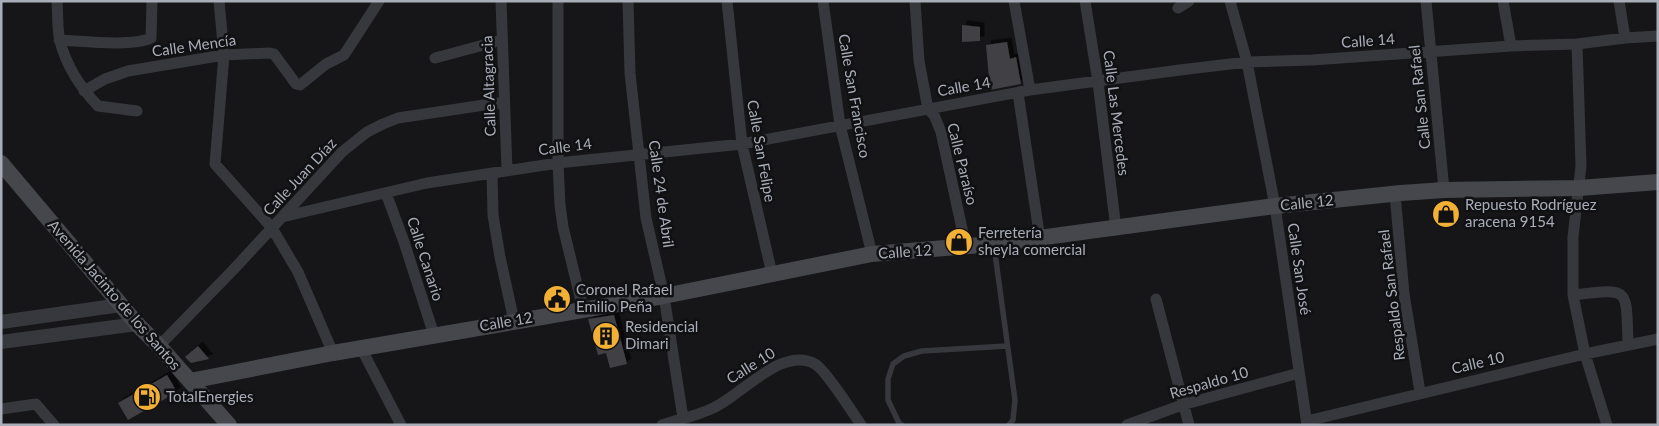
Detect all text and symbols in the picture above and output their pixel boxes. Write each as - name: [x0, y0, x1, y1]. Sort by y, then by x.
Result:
- street label: Calle 14: [1341, 29, 1396, 51]
- street label: Calle Mencía: [151, 30, 237, 60]
- street label: Calle San Francisco: [835, 32, 875, 159]
- street label: Calle Altagracia: [477, 35, 499, 137]
- street label: Calle San Rafael: [1405, 44, 1433, 150]
- street label: Calle Las Mercedes: [1100, 49, 1134, 177]
- street label: Calle 14: [936, 72, 992, 100]
- street label: Calle San Felipe: [744, 98, 780, 203]
- street label: Calle Paraíso: [944, 121, 982, 207]
- street label: Calle Juan Díaz: [259, 134, 340, 219]
- street label: Calle 14: [537, 134, 593, 158]
- street label: Calle 24 de Abril: [646, 139, 678, 249]
- street label: Calle 12: [1279, 190, 1335, 214]
- place label: Repuesto Rodríguez aracena 9154: [1465, 195, 1597, 230]
- shop icon: Repuesto Rodríguez aracena 9154: [1431, 199, 1461, 229]
- street label: Calle Canario: [404, 214, 448, 303]
- street label: Avenida Jacinto de los Santos: [45, 216, 185, 373]
- street label: Calle San José: [1285, 222, 1315, 316]
- place label: Ferretería sheyla comercial: [978, 223, 1086, 258]
- shop icon: Ferretería sheyla comercial: [944, 227, 974, 257]
- street label: Respaldo San Rafael: [1374, 229, 1408, 362]
- street label: Calle 12: [878, 240, 932, 262]
- place label: Coronel Rafael Emilio Peña: [576, 280, 672, 315]
- public building icon: Coronel Rafael Emilio Peña: [542, 284, 572, 314]
- street label: Calle 12: [478, 307, 534, 335]
- place label: Residencial Dimari: [625, 317, 698, 352]
- building icon: Residencial Dimari: [591, 321, 621, 351]
- street label: Calle 10: [723, 343, 778, 387]
- street label: Calle 10: [1450, 347, 1506, 377]
- street label: Respaldo 10: [1167, 362, 1250, 402]
- fuel station icon: TotalEnergies: [132, 382, 162, 412]
- place label: TotalEnergies: [166, 387, 254, 405]

